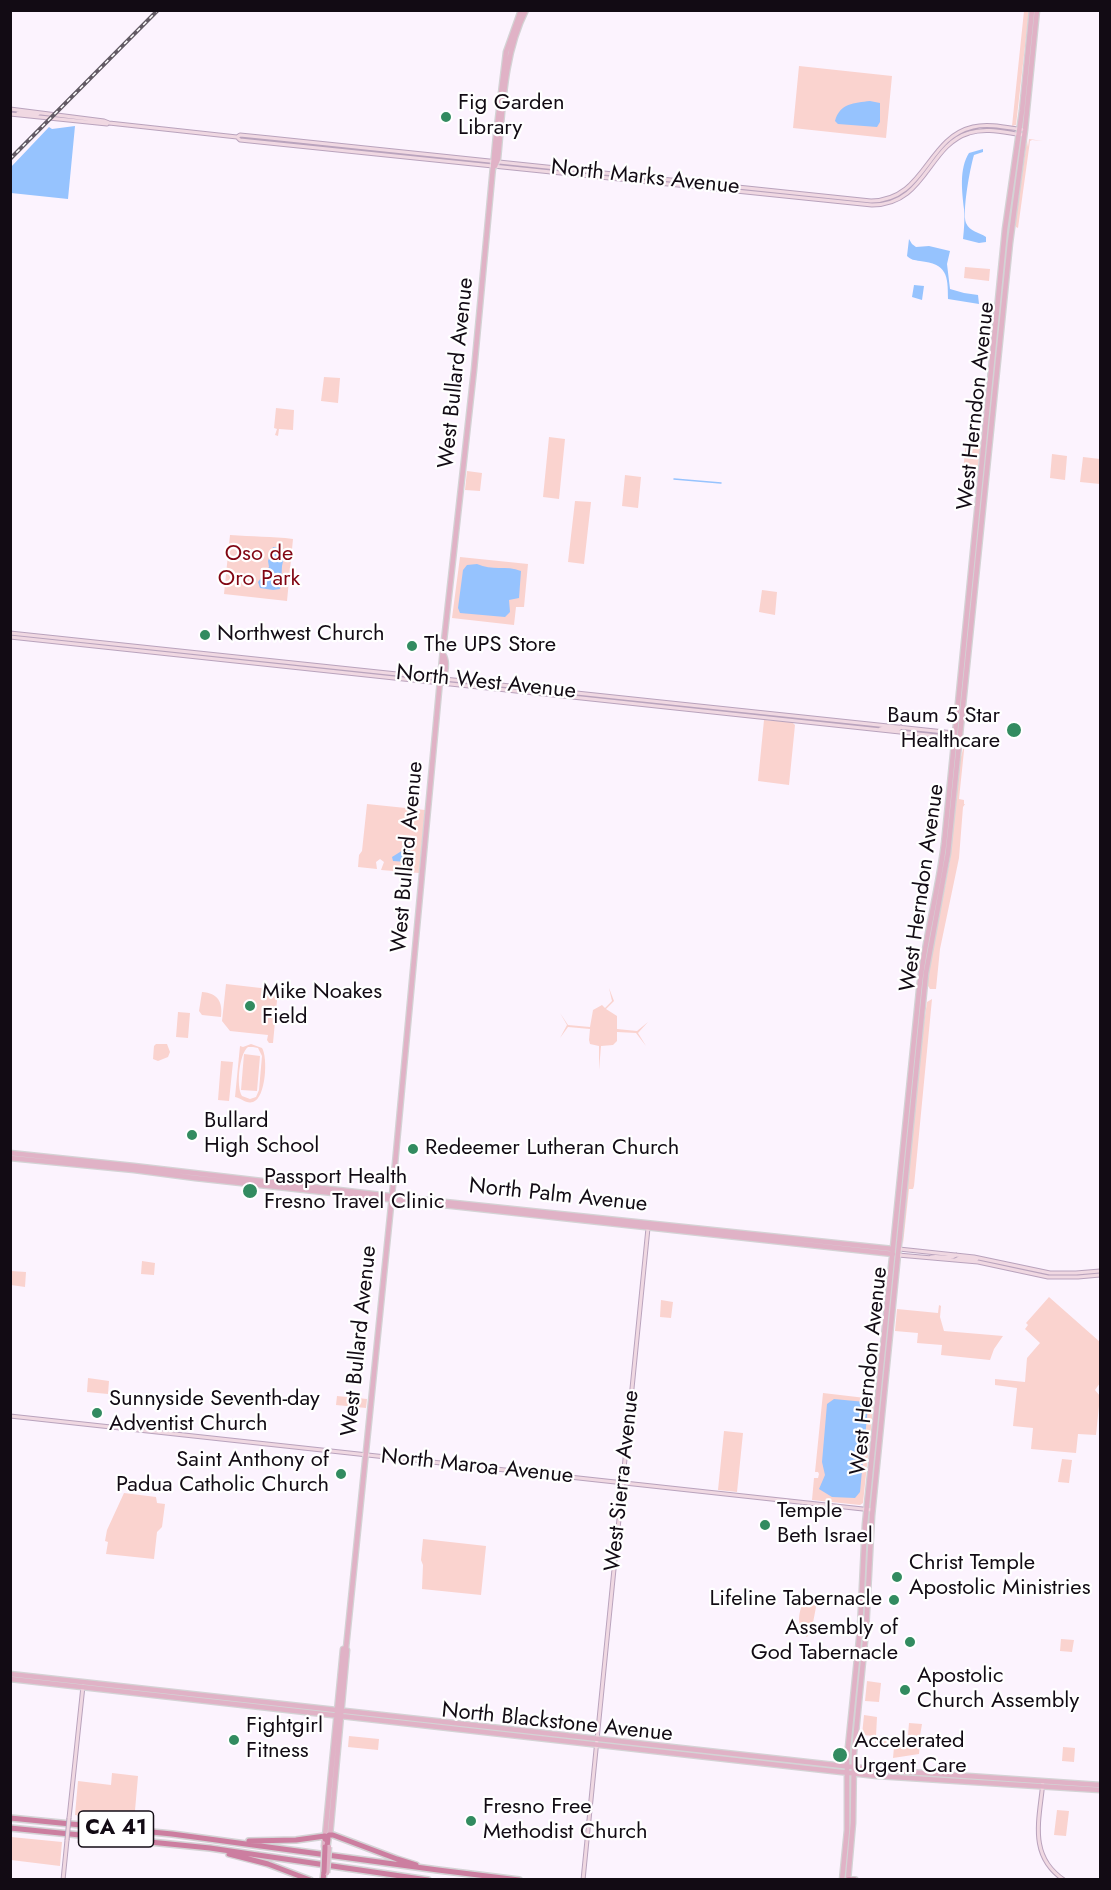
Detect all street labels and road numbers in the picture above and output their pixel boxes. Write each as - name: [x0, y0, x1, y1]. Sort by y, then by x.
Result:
- street label: North Marks Avenue: [549, 155, 741, 201]
- street label: West Bullard Avenue: [434, 276, 480, 470]
- street label: West Herndon Avenue: [953, 300, 1001, 512]
- street label: North West Avenue: [395, 660, 577, 706]
- street label: West Bullard Avenue: [386, 760, 430, 954]
- street label: West Herndon Avenue: [895, 782, 951, 994]
- street label: North Palm Avenue: [467, 1173, 649, 1219]
- street label: West Bullard Avenue: [337, 1244, 383, 1438]
- street label: West Herndon Avenue: [846, 1265, 894, 1477]
- street label: West Sierra Avenue: [600, 1389, 646, 1573]
- street label: North Maroa Avenue: [379, 1444, 575, 1490]
- street label: North Blackstone Avenue: [440, 1698, 674, 1748]
- road number: CA 41: [78, 1811, 154, 1847]

